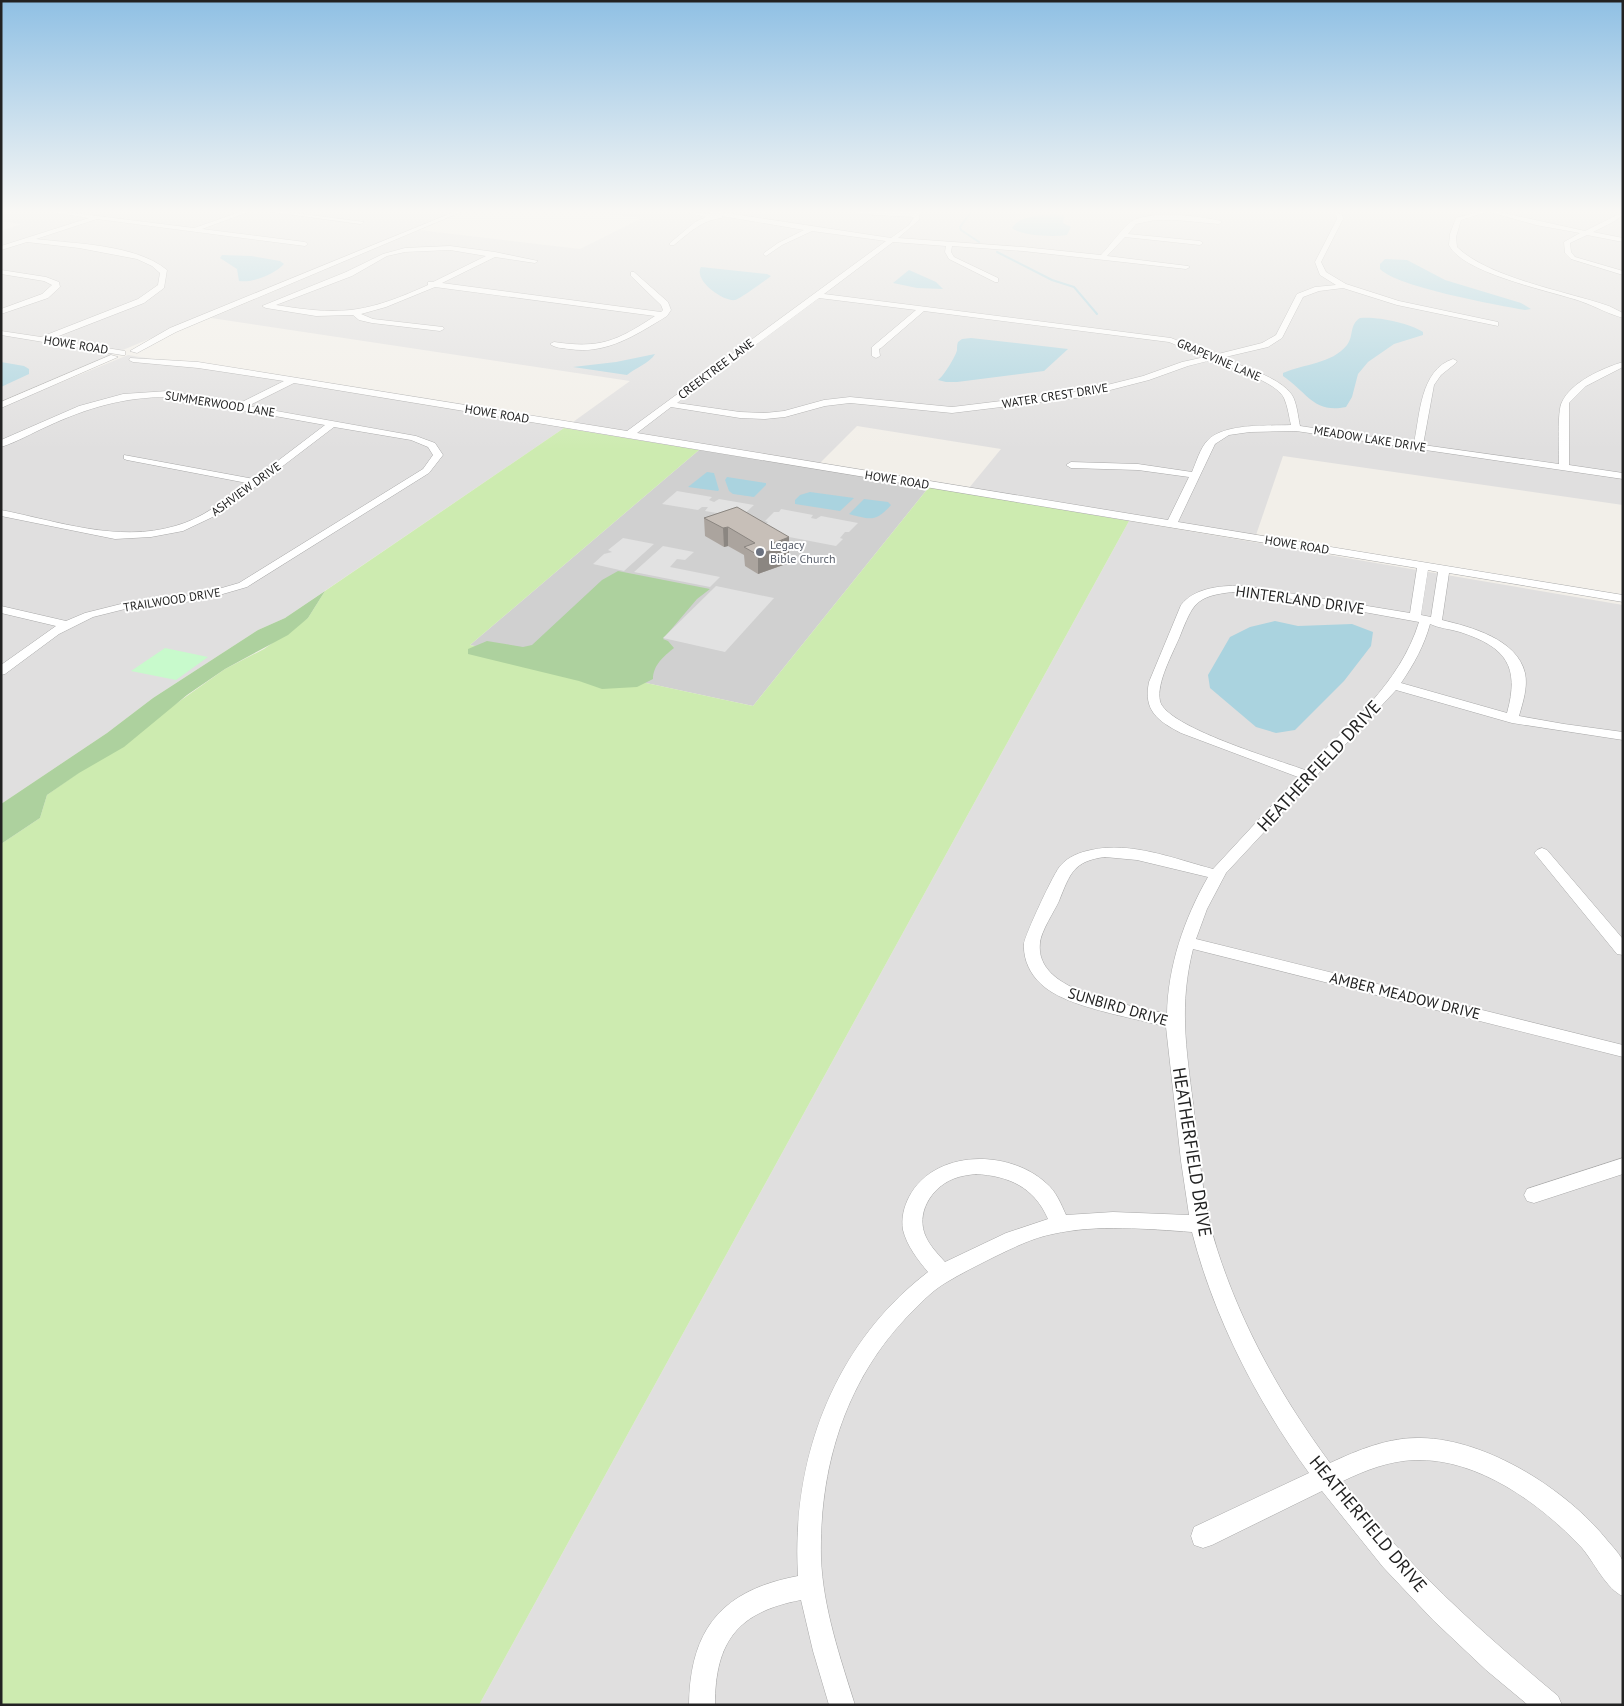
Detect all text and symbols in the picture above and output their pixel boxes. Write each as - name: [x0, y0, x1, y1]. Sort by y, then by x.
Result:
- street label: HOWE ROAD: [43, 332, 109, 357]
- street label: CREEKTREE LANE: [675, 335, 757, 402]
- street label: GRAPEVINE LANE: [1175, 335, 1264, 384]
- street label: WATER CREST DRIVE: [1001, 380, 1109, 411]
- street label: SUMMERWOOD LANE: [164, 387, 276, 420]
- street label: HOWE ROAD: [464, 401, 530, 426]
- street label: MEADOW LAKE DRIVE: [1313, 422, 1427, 455]
- street label: ASHVIEW DRIVE: [208, 458, 284, 519]
- street label: HOWE ROAD: [864, 467, 930, 492]
- street label: HOWE ROAD: [1264, 532, 1330, 557]
- place label: Legacy Bible Church: [770, 537, 835, 566]
- marker: Legacy Bible Church: [754, 546, 766, 558]
- street label: HINTERLAND DRIVE: [1234, 581, 1366, 618]
- street label: TRAILWOOD DRIVE: [122, 584, 222, 615]
- street label: HEATHERFIELD DRIVE: [1252, 695, 1385, 836]
- street label: AMBER MEADOW DRIVE: [1328, 968, 1482, 1023]
- street label: SUNBIRD DRIVE: [1066, 983, 1170, 1030]
- street label: HEATHERFIELD DRIVE: [1168, 1066, 1217, 1238]
- street label: HEATHERFIELD DRIVE: [1305, 1451, 1432, 1597]

